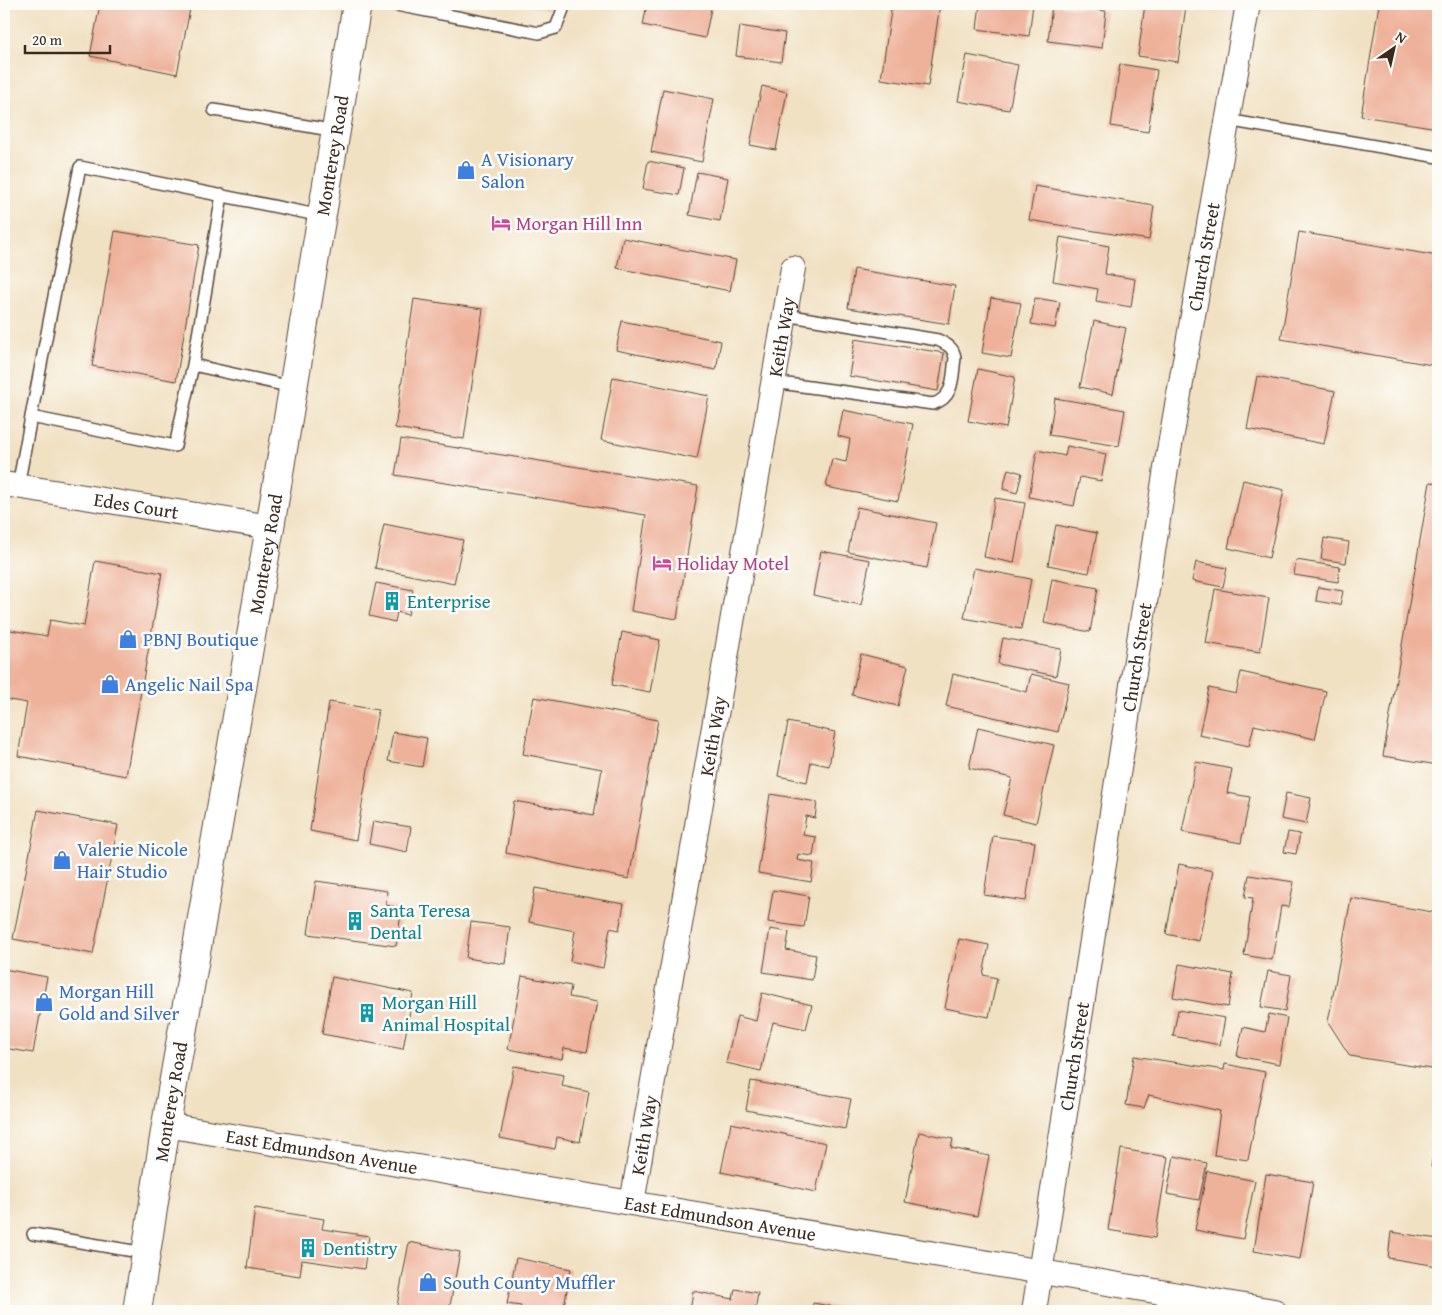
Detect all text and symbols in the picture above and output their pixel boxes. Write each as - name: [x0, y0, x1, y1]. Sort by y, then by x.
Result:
- scale bar: [25, 22, 110, 54]
- north arrow: [1370, 22, 1420, 72]
- text: N: [1392, 26, 1411, 48]
- text: 20 m: [32, 29, 63, 50]
- street label: Monterey Road: [308, 92, 356, 218]
- place label: A Visionary Salon: [481, 145, 575, 195]
- shop icon: A Visionary Salon: [455, 159, 477, 181]
- street label: Church Street: [1180, 200, 1227, 313]
- place label: Morgan Hill Inn: [516, 209, 643, 237]
- hotel icon: Morgan Hill Inn: [490, 212, 512, 234]
- street label: Keith Way: [760, 294, 802, 379]
- street label: Edes Court: [92, 485, 181, 526]
- street label: Monterey Road: [241, 491, 289, 616]
- place label: Holiday Motel: [677, 549, 789, 577]
- hotel icon: Holiday Motel: [651, 552, 673, 574]
- place label: Enterprise: [407, 587, 491, 615]
- building icon: Enterprise: [381, 590, 403, 612]
- street label: Church Street: [1114, 600, 1159, 713]
- place label: PBNJ Boutique: [143, 625, 259, 653]
- shop icon: PBNJ Boutique: [117, 628, 139, 650]
- place label: Angelic Nail Spa: [125, 670, 254, 698]
- shop icon: Angelic Nail Spa: [99, 673, 121, 695]
- street label: Keith Way: [692, 693, 733, 778]
- place label: Valerie Nicole Hair Studio: [77, 835, 188, 885]
- shop icon: Valerie Nicole Hair Studio: [51, 849, 73, 871]
- place label: Santa Teresa Dental: [370, 896, 471, 946]
- building icon: Santa Teresa Dental: [344, 910, 366, 932]
- place label: Morgan Hill Gold and Silver: [59, 977, 179, 1027]
- place label: Morgan Hill Animal Hospital: [382, 988, 510, 1038]
- shop icon: Morgan Hill Gold and Silver: [33, 991, 55, 1013]
- street label: Church Street: [1052, 999, 1096, 1113]
- building icon: Morgan Hill Animal Hospital: [356, 1002, 378, 1024]
- street label: Monterey Road: [146, 1039, 194, 1164]
- street label: Keith Way: [623, 1092, 664, 1177]
- street label: East Edmundson Avenue: [224, 1121, 420, 1181]
- street label: East Edmundson Avenue: [622, 1188, 818, 1248]
- place label: Dentistry: [323, 1234, 398, 1262]
- building icon: Dentistry: [297, 1237, 319, 1259]
- place label: South County Muffler: [443, 1268, 615, 1296]
- shop icon: South County Muffler: [417, 1271, 439, 1293]

